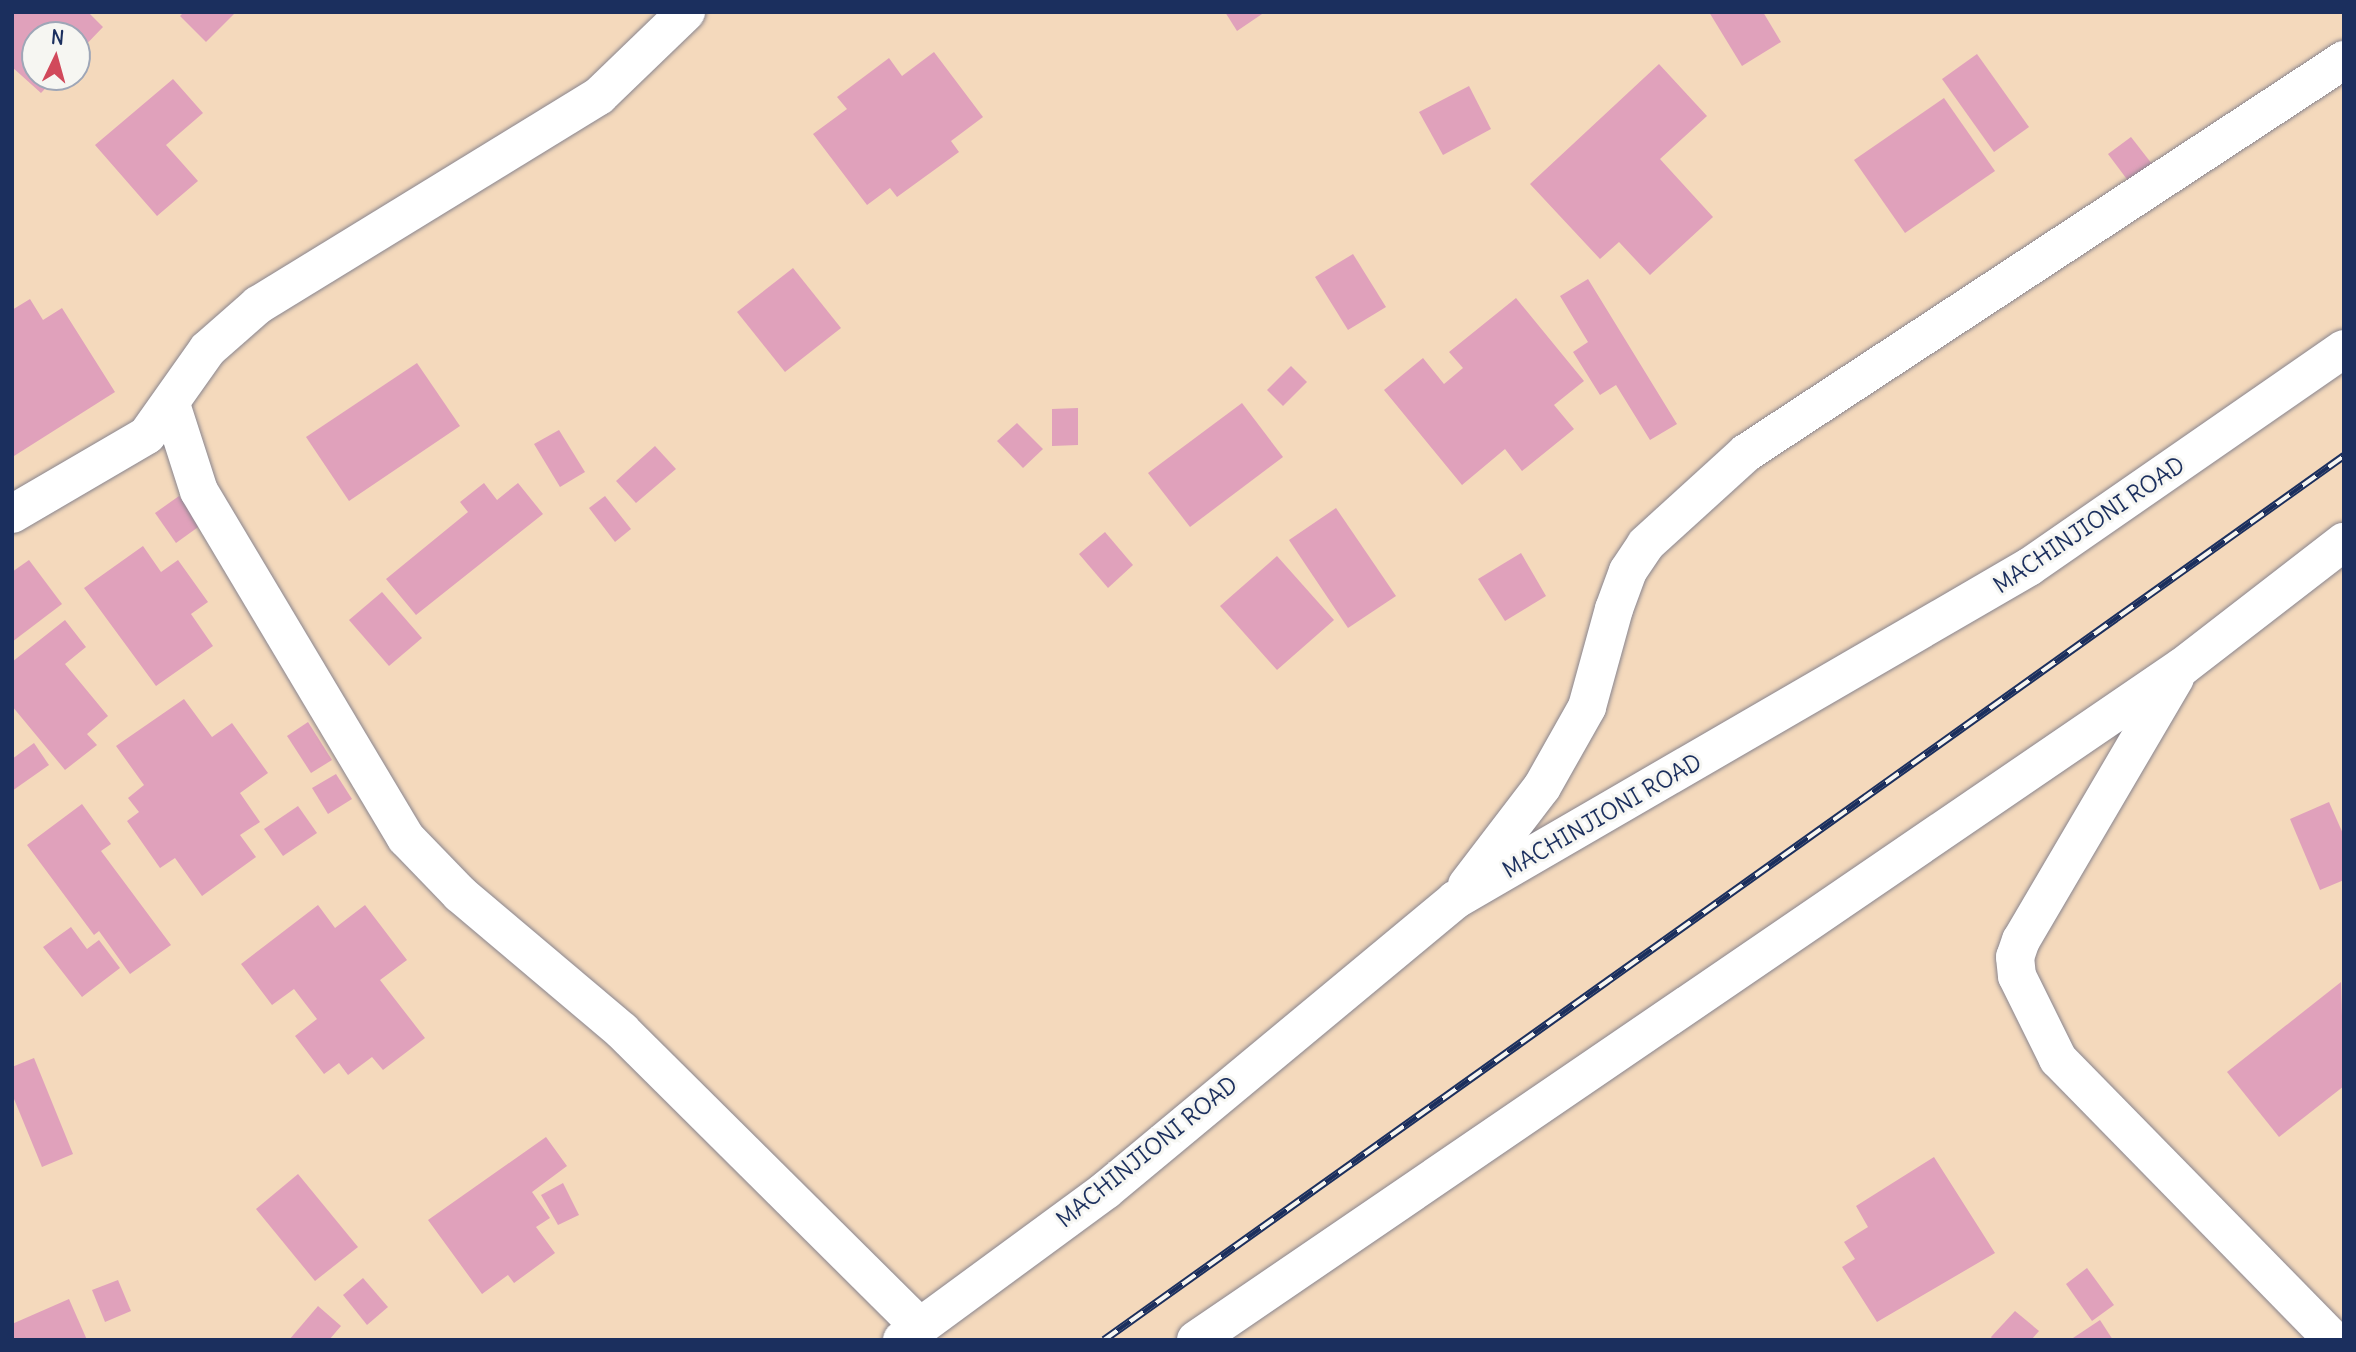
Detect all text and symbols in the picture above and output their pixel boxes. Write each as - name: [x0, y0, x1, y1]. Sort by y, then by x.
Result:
- north arrow: [21, 21, 91, 91]
- text: N: [50, 25, 65, 50]
- street label: MACHINJIONI ROAD: [1988, 451, 2190, 599]
- street label: MACHINJIONI ROAD: [1498, 748, 1706, 884]
- street label: MACHINJIONI ROAD: [1051, 1071, 1243, 1233]

